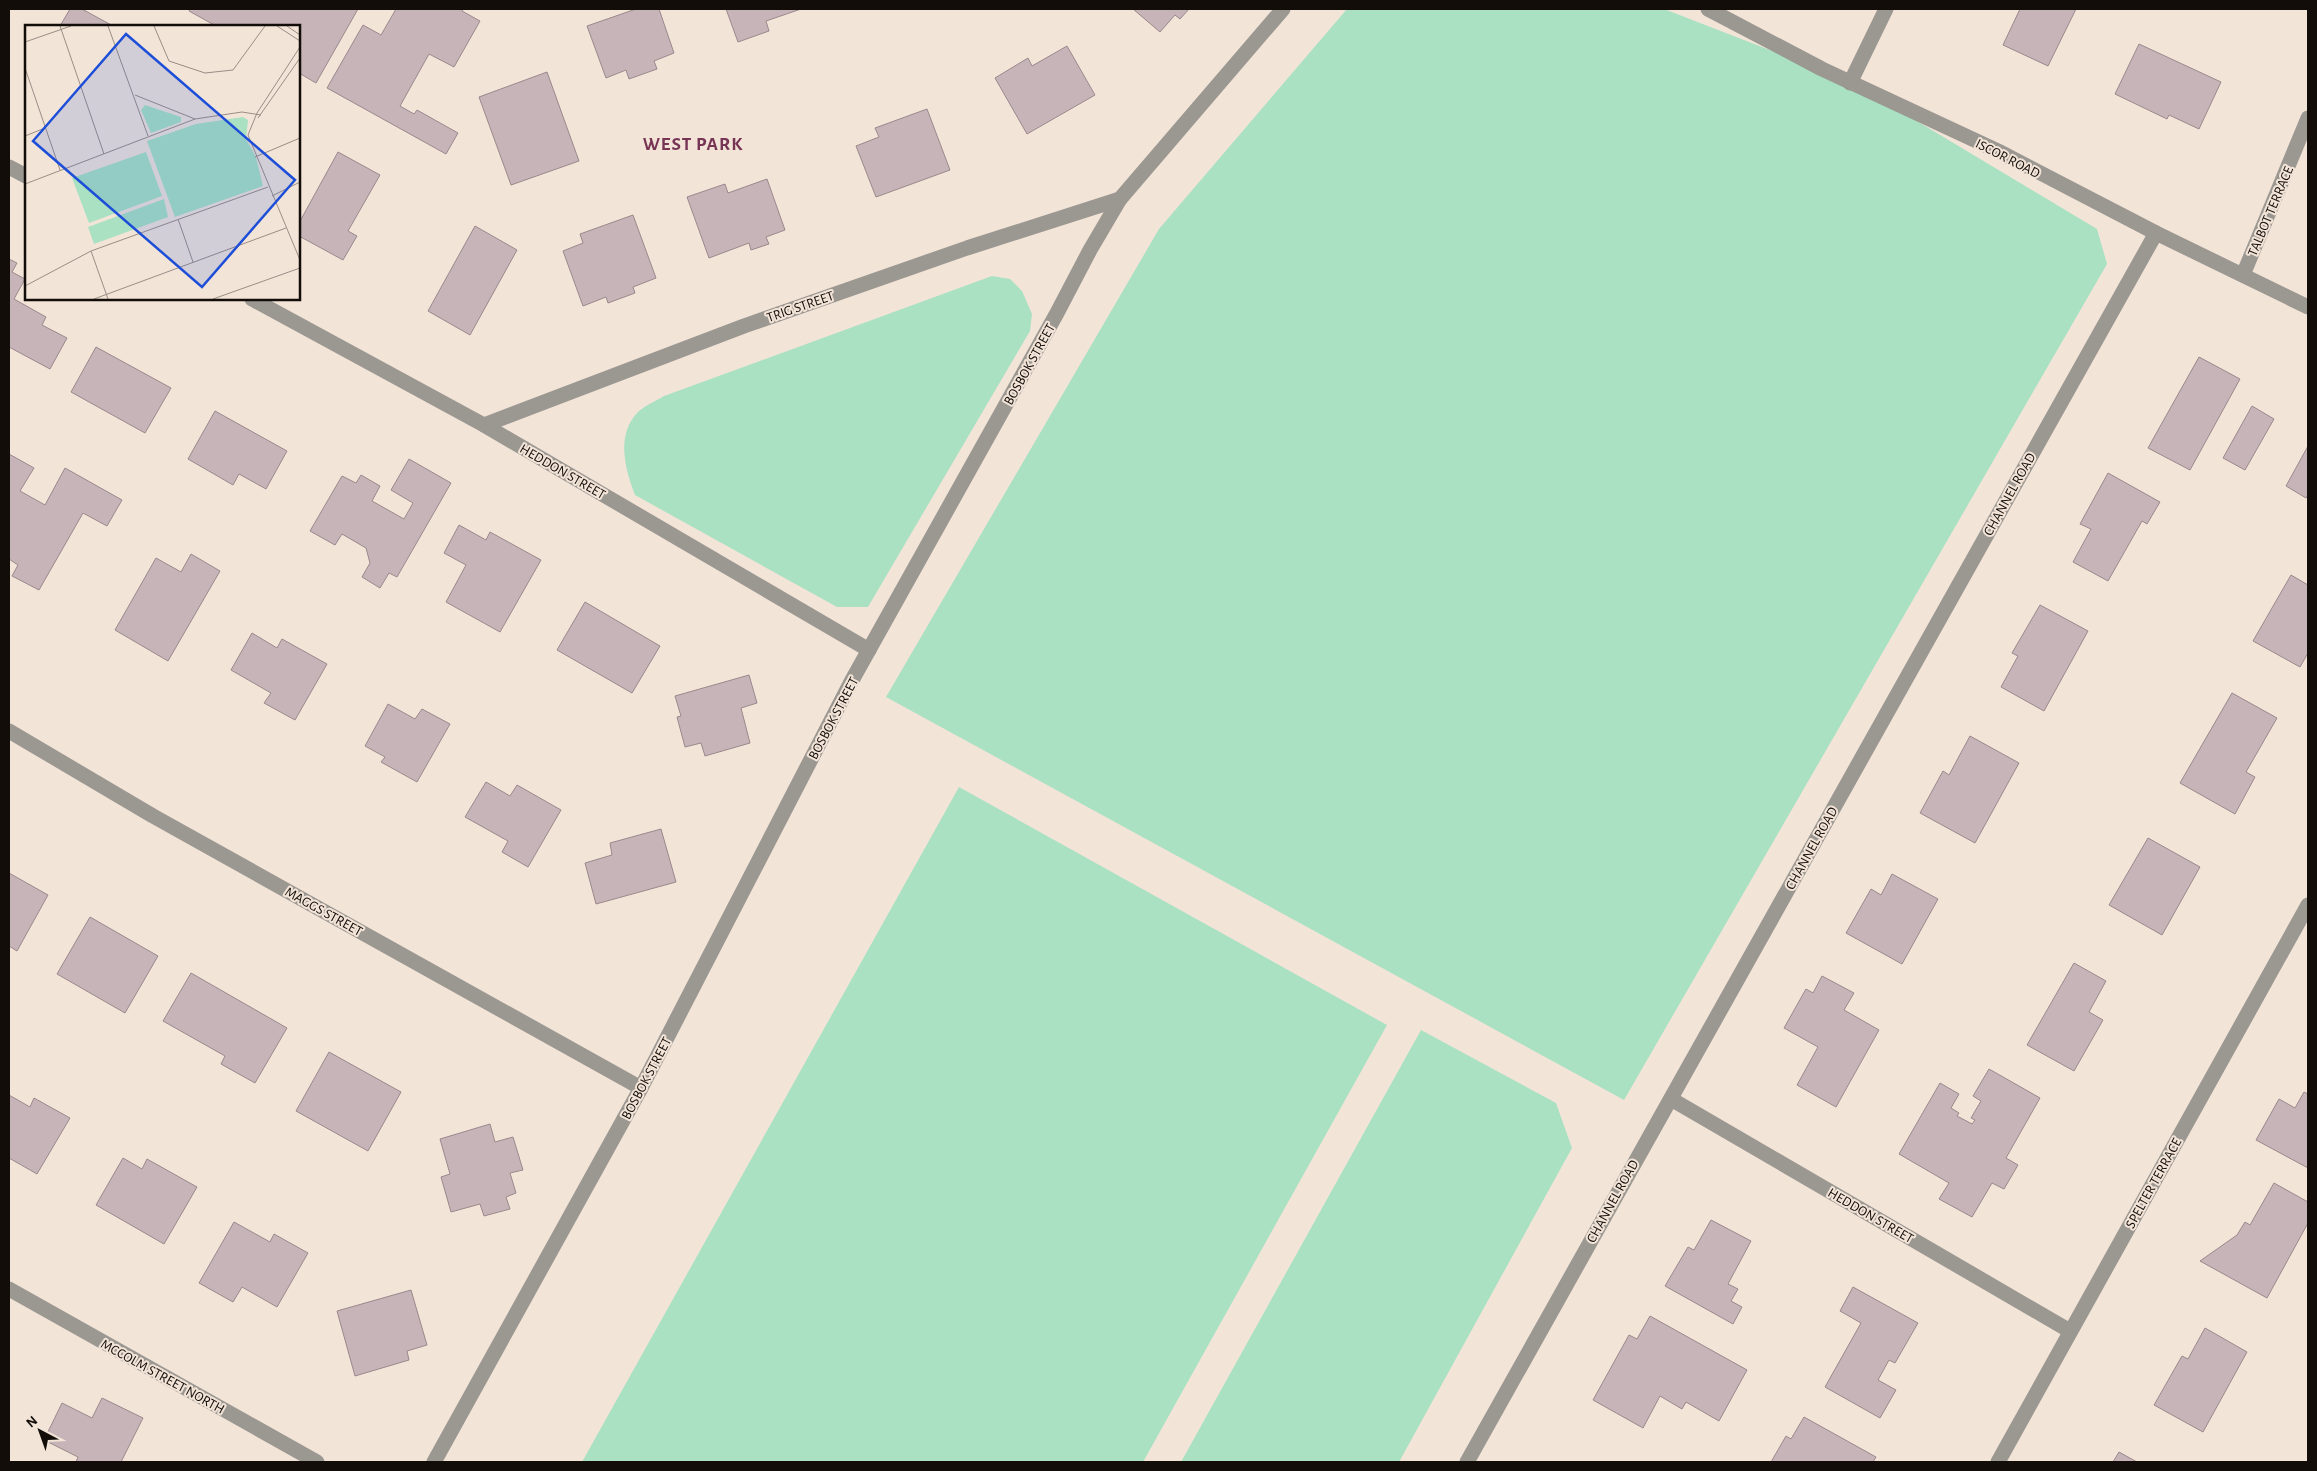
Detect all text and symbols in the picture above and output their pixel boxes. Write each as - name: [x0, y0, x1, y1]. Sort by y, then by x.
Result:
- inset map: [25, 25, 300, 300]
- district label: WEST PARK: [643, 135, 743, 154]
- street label: ISCOR ROAD: [1973, 137, 2042, 181]
- street label: TALBOT TERRACE: [2246, 164, 2296, 258]
- street label: TRIG STREET: [765, 289, 836, 325]
- street label: BOSBOK STREET: [1002, 321, 1058, 408]
- street label: HEDDON STREET: [517, 442, 608, 502]
- street label: CHANNEL ROAD: [1981, 451, 2038, 538]
- street label: BOSBOK STREET: [806, 675, 861, 762]
- street label: CHANNEL ROAD: [1783, 805, 1840, 892]
- street label: MAGGS STREET: [282, 885, 365, 939]
- street label: BOSBOK STREET: [619, 1035, 674, 1122]
- street label: SPELTER TERRACE: [2123, 1136, 2184, 1231]
- street label: CHANNEL ROAD: [1584, 1158, 1641, 1245]
- street label: HEDDON STREET: [1825, 1186, 1916, 1246]
- street label: MCCOLM STREET NORTH: [98, 1337, 227, 1417]
- north arrow: [15, 1406, 65, 1456]
- text: N: [24, 1413, 40, 1430]

